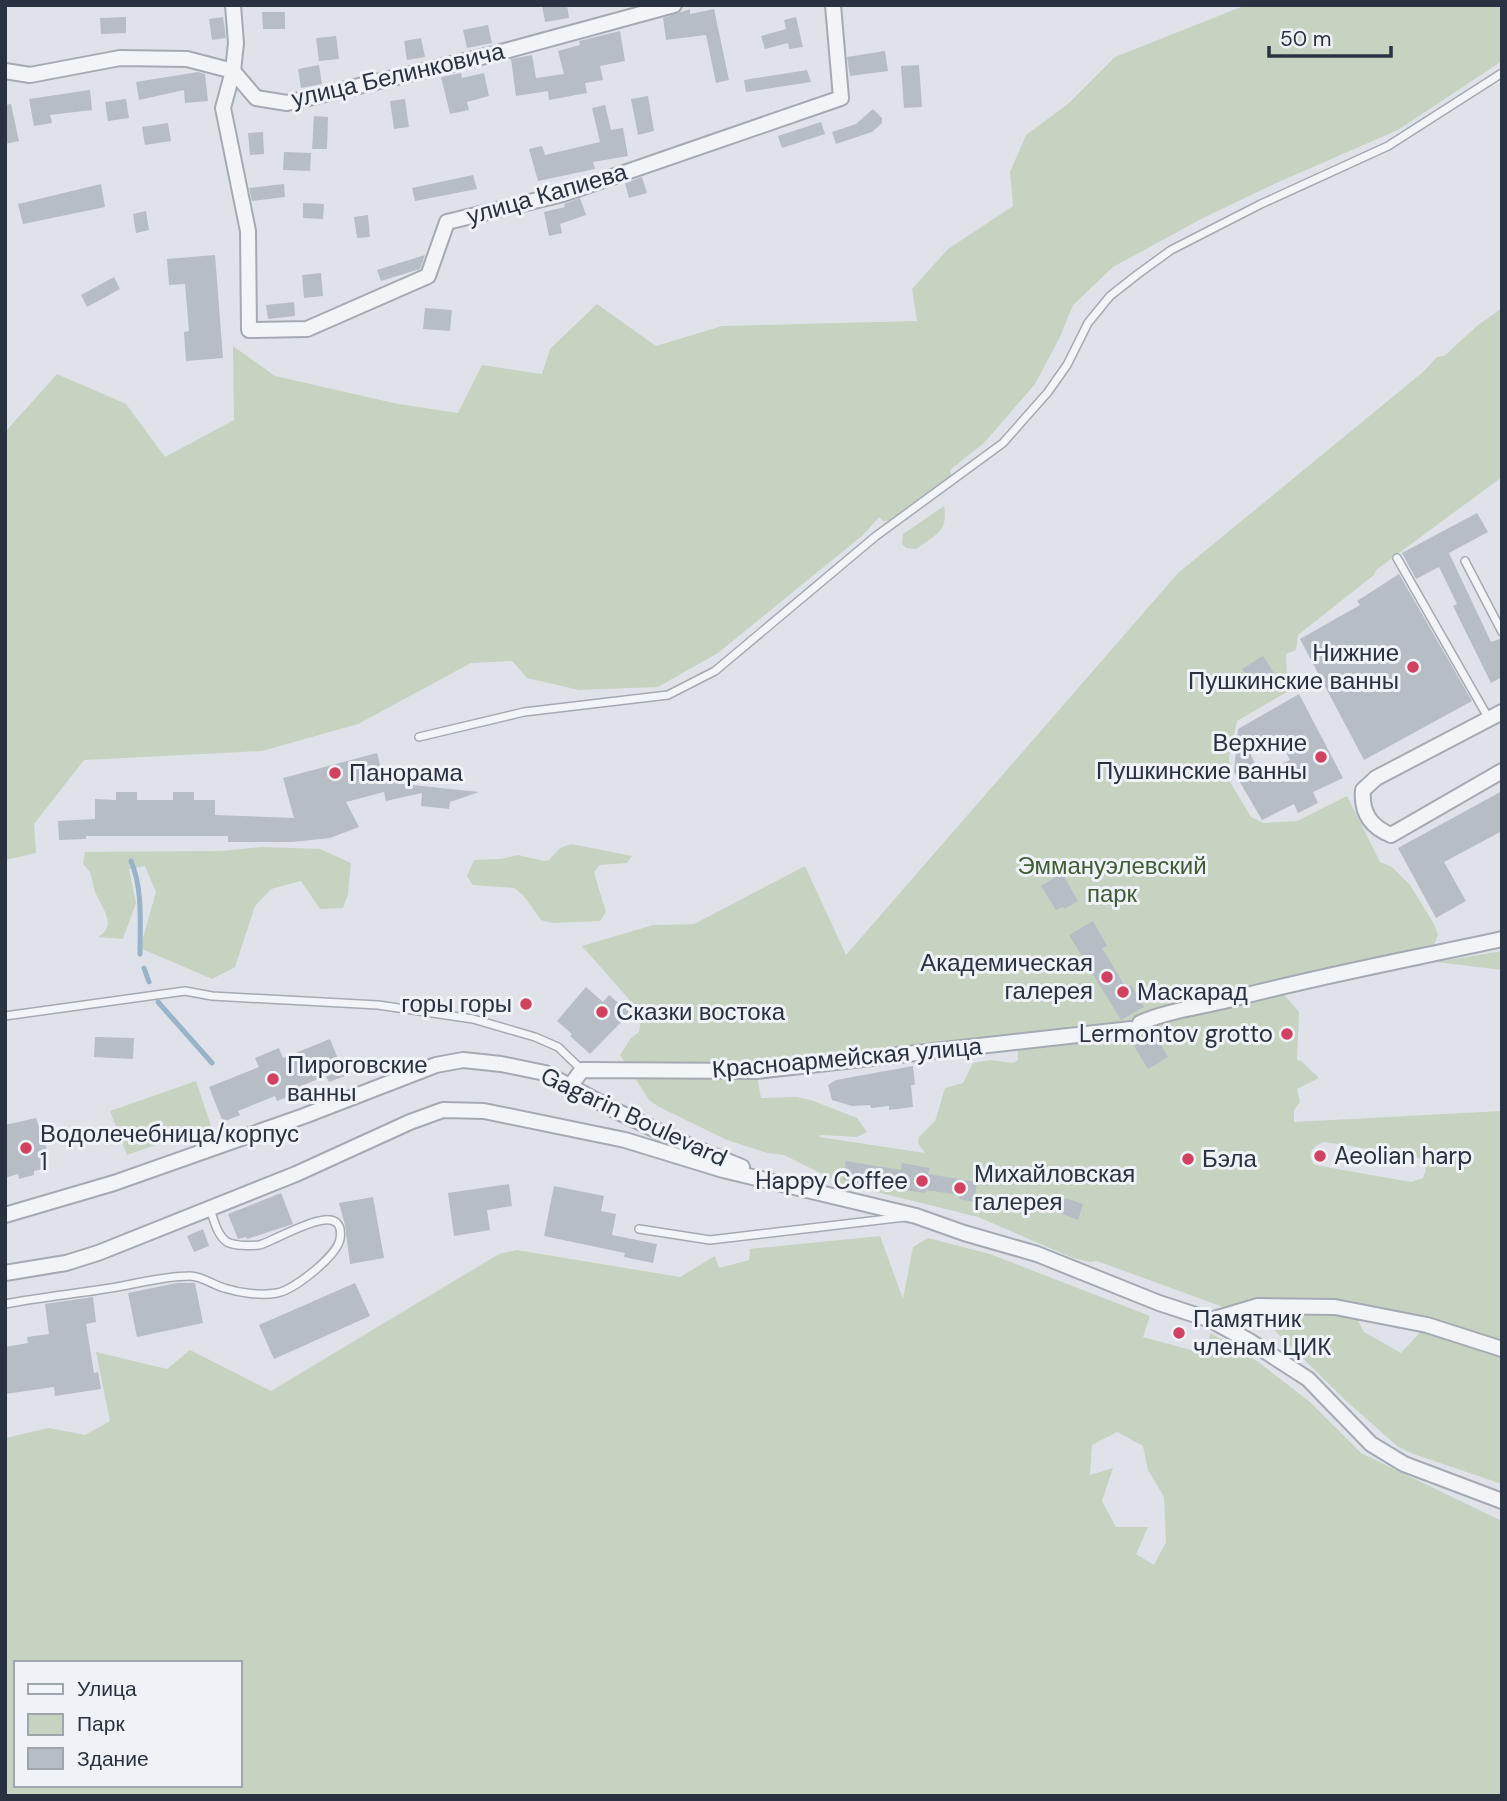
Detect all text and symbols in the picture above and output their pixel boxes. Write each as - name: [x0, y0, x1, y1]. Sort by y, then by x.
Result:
- scale bar: [1269, 14, 1392, 58]
- text: 50 m: [1280, 25, 1331, 53]
- street label: улица Белинковича: [288, 35, 508, 114]
- street label: улица Капиева: [463, 156, 631, 231]
- place label: Нижние Пушкинские ванны: [1188, 637, 1399, 696]
- marker: Нижние Пушкинские ванны: [1405, 659, 1421, 675]
- place label: Верхние Пушкинские ванны: [1096, 727, 1307, 786]
- marker: Верхние Пушкинские ванны: [1313, 749, 1329, 765]
- place label: Панорама: [349, 757, 463, 788]
- marker: Панорама: [327, 765, 343, 781]
- park label: Эммануэлевский парк: [1017, 850, 1207, 909]
- place label: Академическая галерея: [920, 947, 1093, 1006]
- marker: Академическая галерея: [1099, 969, 1115, 985]
- place label: Маскарад: [1137, 976, 1248, 1007]
- marker: Маскарад: [1115, 984, 1131, 1000]
- place label: горы горы: [401, 988, 512, 1019]
- marker: горы горы: [518, 996, 534, 1012]
- place label: Сказки востока: [616, 996, 786, 1027]
- marker: Сказки востока: [594, 1004, 610, 1020]
- place label: Lermontov grotto: [1079, 1018, 1273, 1049]
- marker: Lermontov grotto: [1279, 1026, 1295, 1042]
- street label: Красноармейская улица: [711, 1030, 984, 1085]
- place label: Пироговские ванны: [287, 1049, 428, 1108]
- street label: Gagarin Boulevard: [536, 1060, 732, 1173]
- marker: Пироговские ванны: [265, 1071, 281, 1087]
- place label: Водолечебница/корпус 1: [40, 1118, 299, 1177]
- marker: Водолечебница/корпус 1: [18, 1140, 34, 1156]
- place label: Aeolian harp: [1334, 1140, 1472, 1171]
- place label: Бэла: [1202, 1143, 1257, 1174]
- marker: Aeolian harp: [1312, 1148, 1328, 1164]
- marker: Бэла: [1180, 1151, 1196, 1167]
- place label: Михайловская галерея: [974, 1158, 1135, 1217]
- place label: Happy Coffee: [755, 1165, 908, 1196]
- marker: Happy Coffee: [914, 1173, 930, 1189]
- marker: Михайловская галерея: [952, 1180, 968, 1196]
- place label: Памятник членам ЦИК: [1193, 1303, 1331, 1362]
- marker: Памятник членам ЦИК: [1171, 1325, 1187, 1341]
- legend: [14, 1661, 242, 1787]
- text: Улица: [77, 1675, 137, 1703]
- text: Парк: [77, 1710, 125, 1738]
- text: Здание: [77, 1745, 149, 1773]

